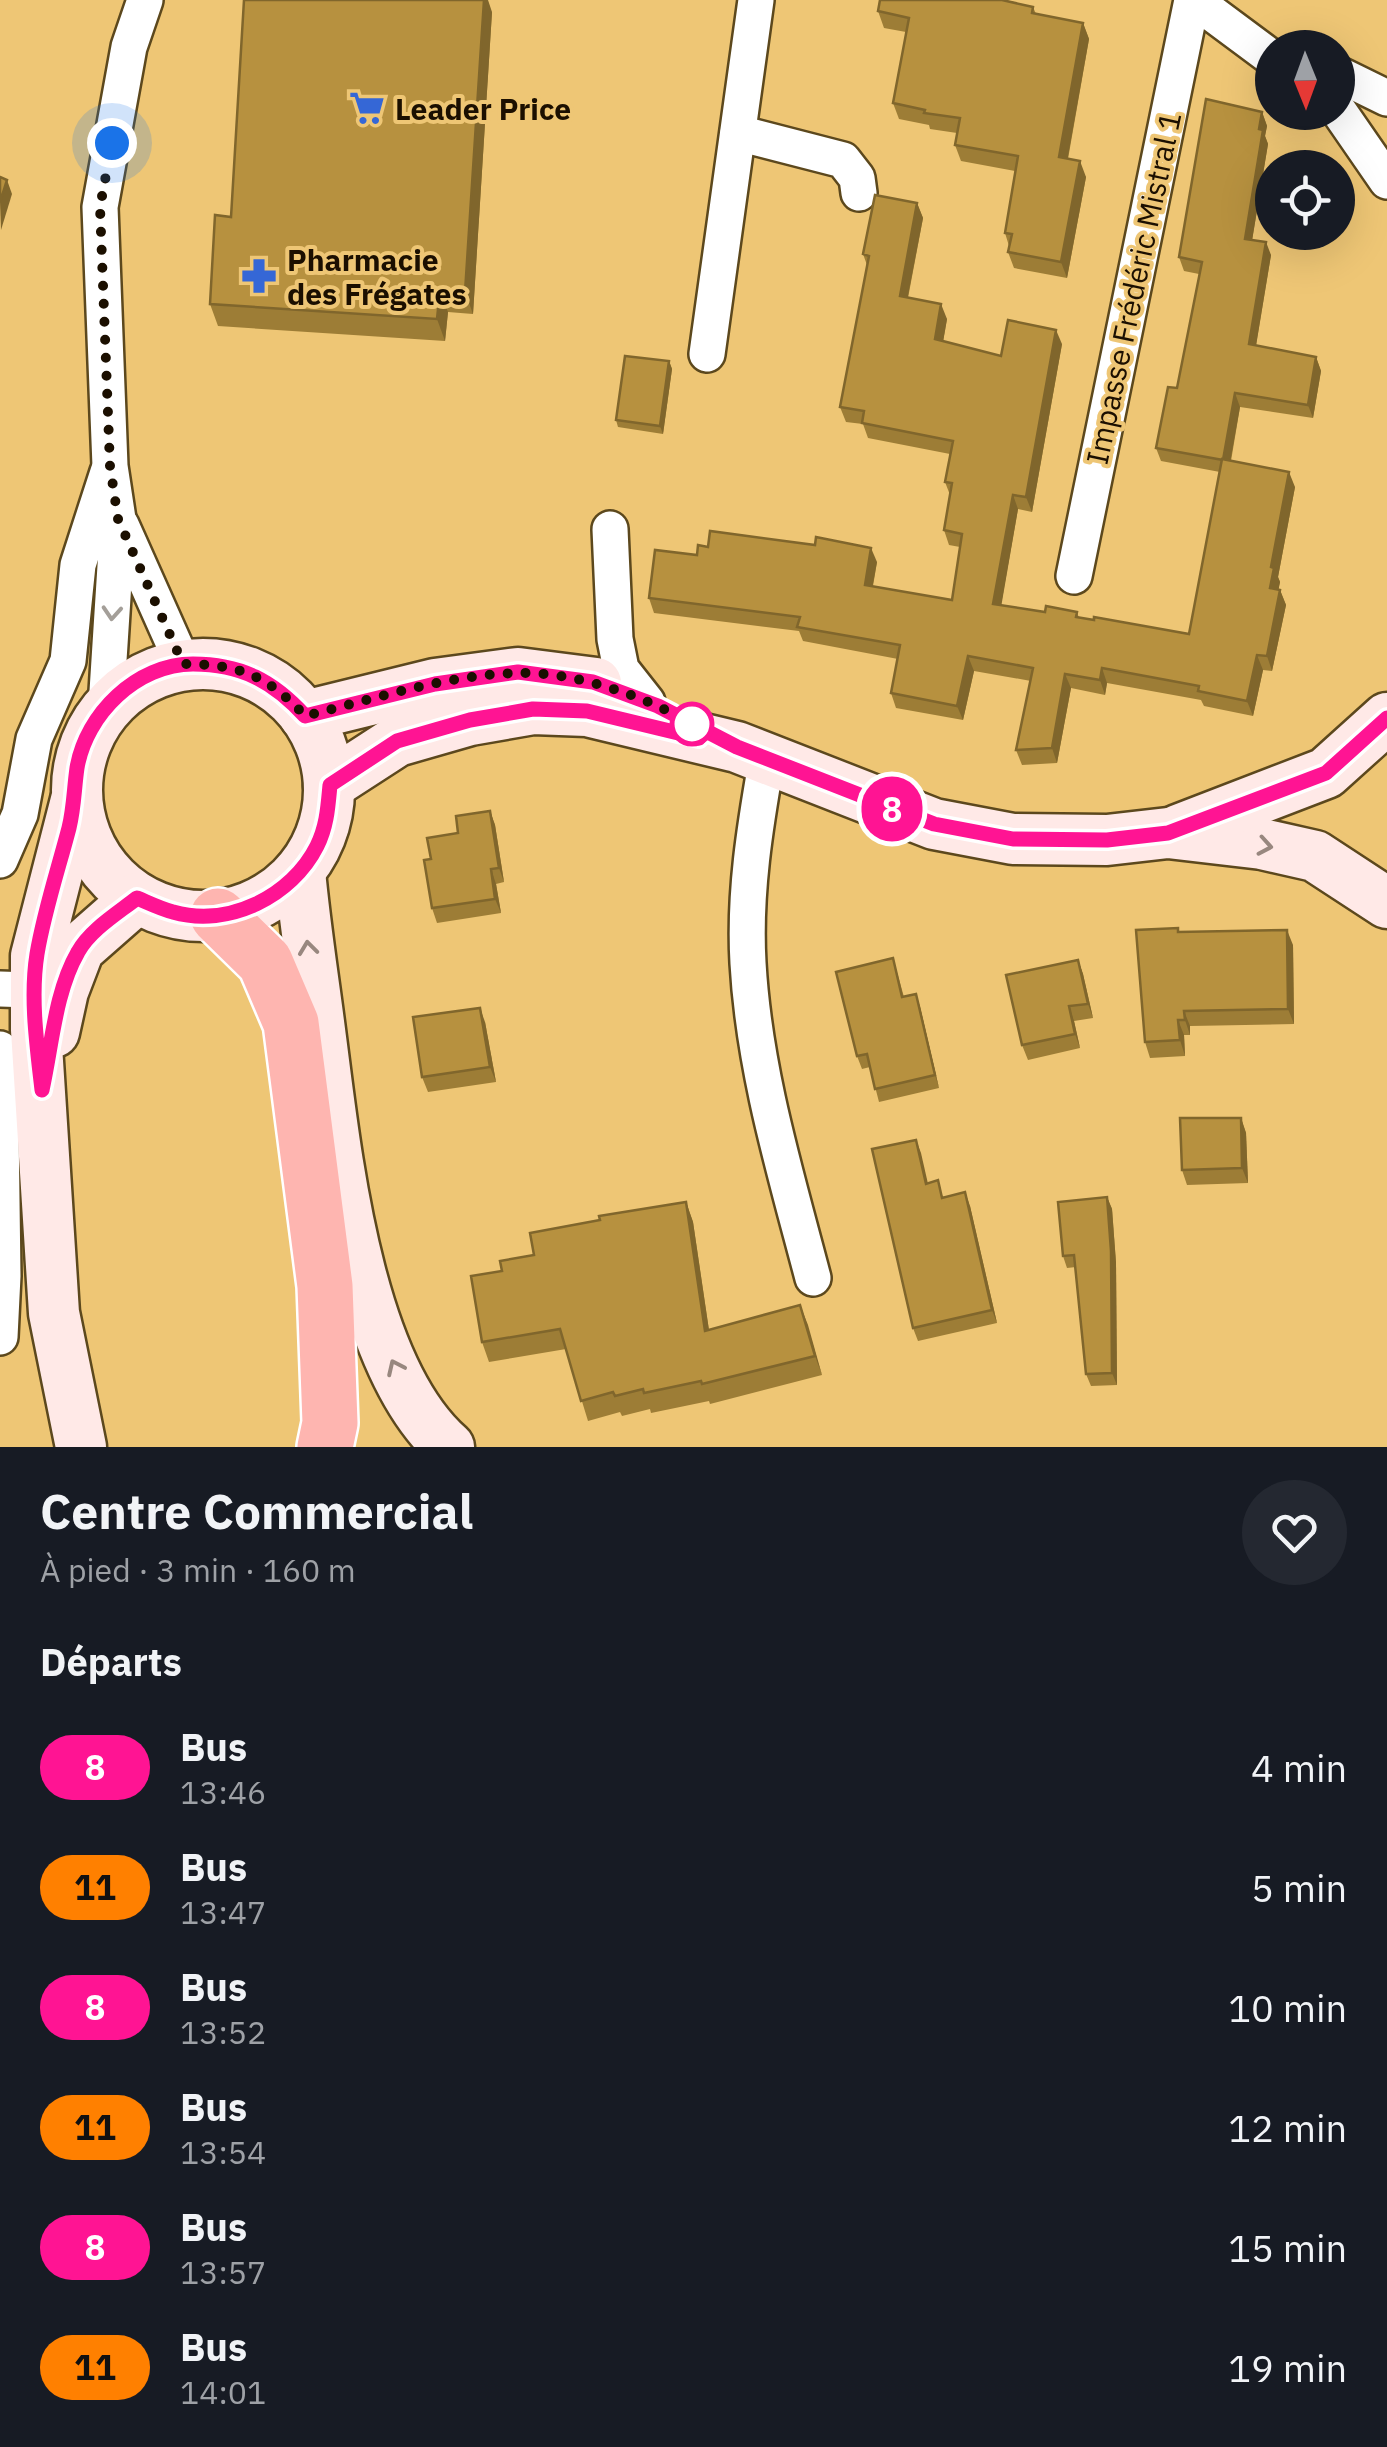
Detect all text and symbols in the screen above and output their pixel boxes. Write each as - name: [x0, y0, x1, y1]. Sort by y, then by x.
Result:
- north arrow: [1255, 30, 1355, 130]
- map controls: [1255, 30, 1355, 250]
- supermarket icon: Leader Price: [348, 89, 386, 127]
- place label: Leader Price: [395, 89, 571, 128]
- street label: Impasse Frédéric Mistral 1: [1077, 108, 1189, 468]
- your location: [87, 118, 137, 168]
- button: locate: [1255, 150, 1355, 250]
- place label: Pharmacie des Frégates: [287, 240, 467, 313]
- pharmacy icon: Pharmacie des Frégates: [240, 257, 278, 295]
- one-way arrow: [102, 605, 123, 621]
- unlabelled marker: [671, 703, 713, 745]
- line badge: 8: [860, 776, 924, 842]
- text: 8: [881, 786, 903, 832]
- one-way arrow: [1257, 835, 1273, 856]
- one-way arrow: [298, 939, 319, 955]
- one-way arrow: [388, 1359, 408, 1377]
- text: Centre Commercial: [40, 1480, 473, 1542]
- button: heart: [1242, 1480, 1347, 1585]
- text: À pied · 3 min · 160 m: [40, 1549, 356, 1591]
- text: Départs: [40, 1637, 182, 1686]
- text: Bus: [180, 1722, 247, 1771]
- text: 4 min: [1251, 1743, 1347, 1792]
- text: 8: [84, 1744, 106, 1790]
- text: 13:46: [180, 1771, 266, 1813]
- text: Bus: [180, 1842, 247, 1891]
- text: 5 min: [1251, 1863, 1347, 1912]
- text: 11: [74, 1864, 116, 1910]
- text: 13:47: [180, 1891, 266, 1933]
- text: Bus: [180, 1962, 247, 2011]
- text: 10 min: [1228, 1983, 1347, 2032]
- text: 8: [84, 1984, 106, 2030]
- text: 13:52: [180, 2011, 266, 2053]
- text: Bus: [180, 2082, 247, 2131]
- text: 12 min: [1228, 2103, 1347, 2152]
- text: 11: [74, 2104, 116, 2150]
- text: 13:54: [180, 2131, 266, 2173]
- text: Bus: [180, 2202, 247, 2251]
- text: 15 min: [1228, 2223, 1347, 2272]
- text: 8: [84, 2224, 106, 2270]
- text: 13:57: [180, 2251, 266, 2293]
- text: Bus: [180, 2322, 247, 2371]
- text: 19 min: [1228, 2343, 1347, 2392]
- text: 11: [74, 2344, 116, 2390]
- text: 14:01: [180, 2371, 266, 2413]

